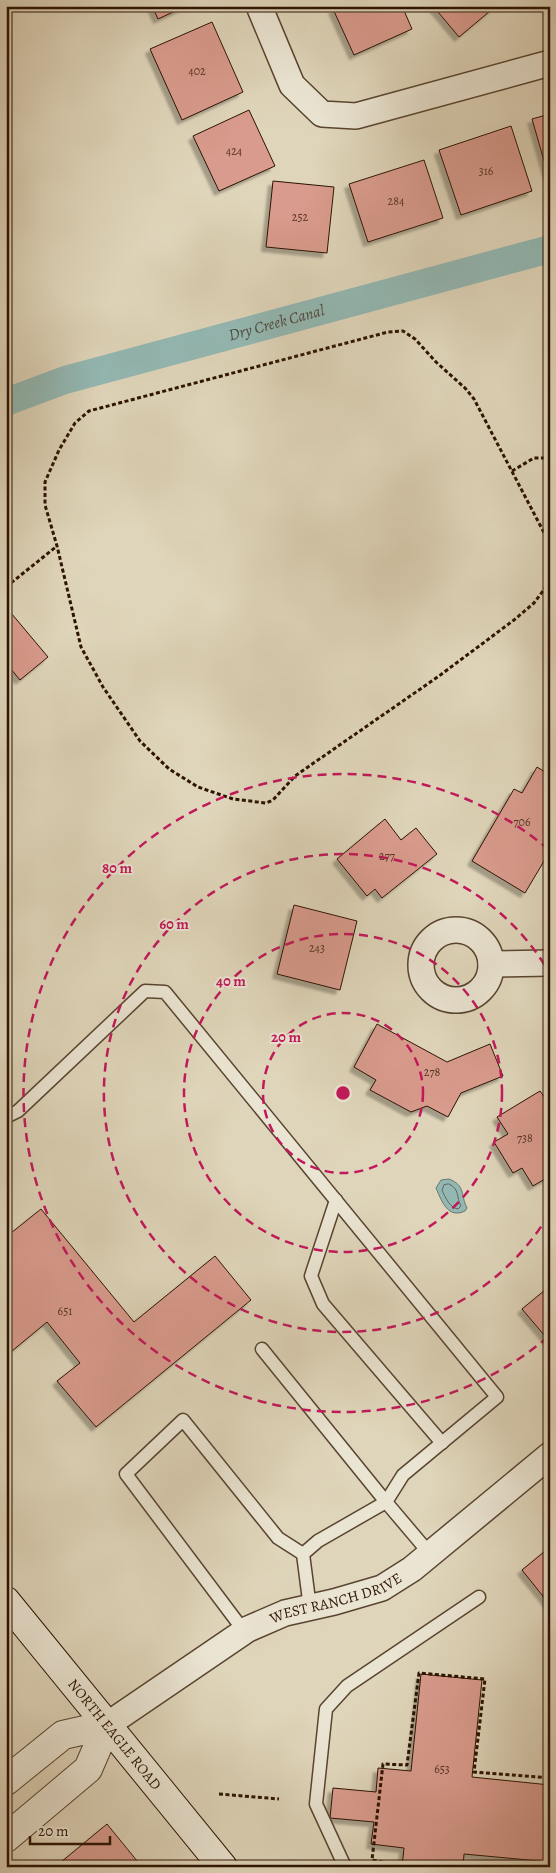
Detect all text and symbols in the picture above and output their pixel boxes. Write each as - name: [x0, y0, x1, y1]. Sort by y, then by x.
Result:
- house number: 402: [188, 63, 206, 79]
- house number: 424: [226, 143, 243, 159]
- house number: 316: [479, 163, 494, 179]
- house number: 284: [388, 193, 405, 209]
- house number: 252: [292, 209, 309, 225]
- water label: Dry Creek Canal: [226, 299, 327, 346]
- house number: 706: [514, 814, 531, 830]
- house number: 277: [379, 848, 396, 864]
- text: 80 m: [102, 858, 132, 878]
- text: 60 m: [159, 914, 189, 934]
- house number: 243: [309, 940, 325, 956]
- text: 40 m: [216, 971, 246, 991]
- text: 20 m: [271, 1027, 301, 1047]
- house number: 278: [424, 1064, 440, 1080]
- centre of rings: [334, 1084, 352, 1102]
- house number: 738: [517, 1130, 533, 1146]
- house number: 651: [58, 1303, 72, 1319]
- street label: WEST RANCH DRIVE: [266, 1568, 406, 1629]
- street label: NORTH EAGLE ROAD: [63, 1674, 166, 1794]
- house number: 653: [434, 1761, 450, 1777]
- scale bar: [30, 1813, 110, 1845]
- text: 20 m: [38, 1821, 69, 1841]

